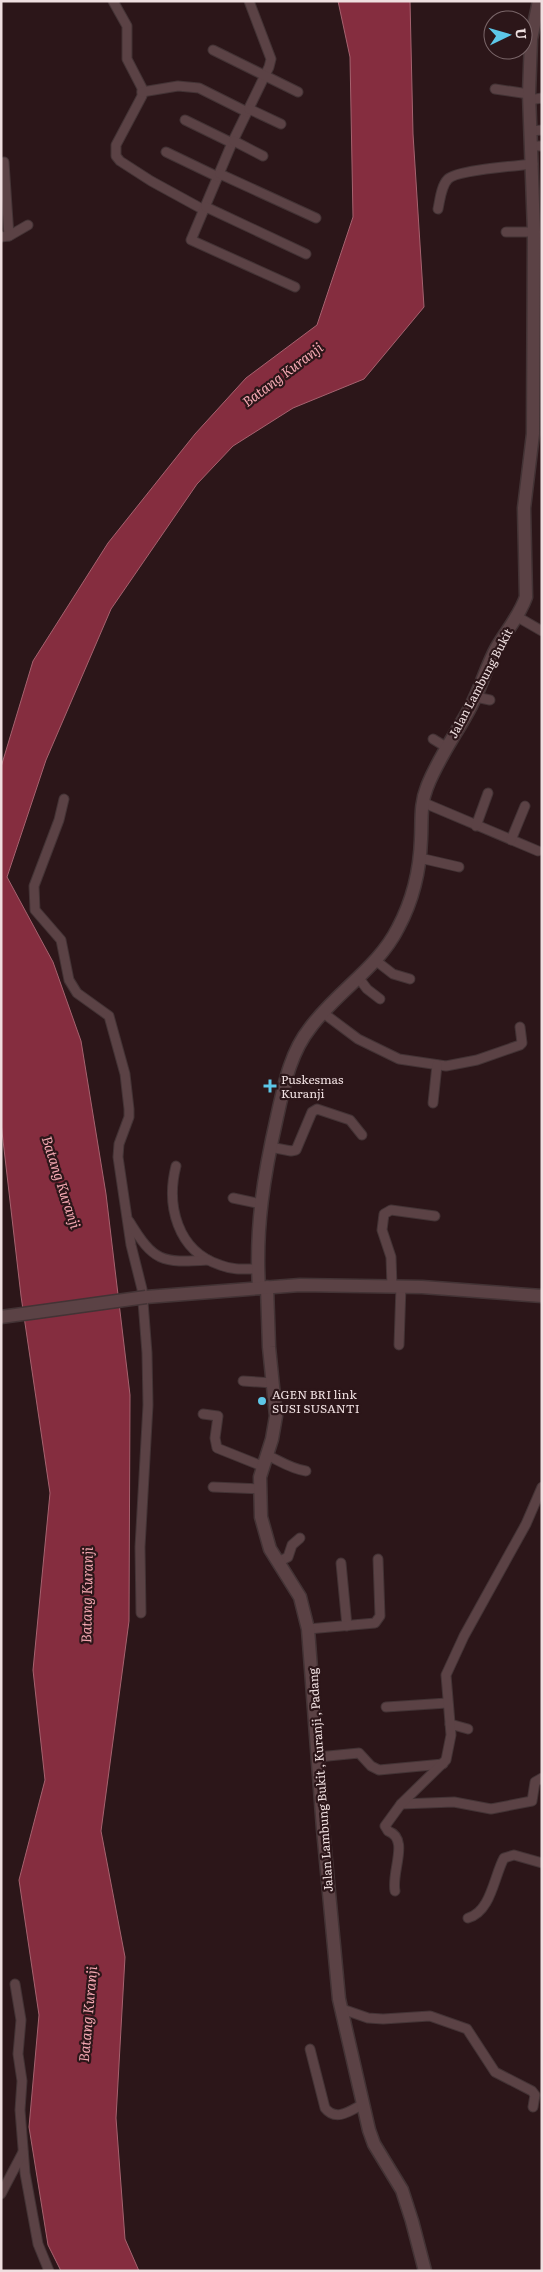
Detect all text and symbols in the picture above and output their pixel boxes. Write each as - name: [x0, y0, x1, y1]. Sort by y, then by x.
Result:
- north arrow: [483, 10, 533, 60]
- text: U: [512, 27, 532, 40]
- water label: Batang Kuranji: [238, 337, 327, 411]
- street label: Jalan Lambung Bukit: [443, 625, 517, 741]
- place label: Puskesmas Kuranji: [281, 1070, 344, 1102]
- marker: Puskesmas Kuranji: [263, 1079, 277, 1093]
- water label: Batang Kuranji: [38, 1133, 87, 1232]
- place label: AGEN BRI link SUSI SUSANTI: [272, 1385, 360, 1417]
- marker: AGEN BRI link SUSI SUSANTI: [256, 1395, 268, 1407]
- water label: Batang Kuranji: [75, 1546, 97, 1643]
- street label: Jalan Lambung Bukit , Kuranji , Padang: [303, 1667, 337, 1893]
- water label: Batang Kuranji: [73, 1964, 101, 2063]

